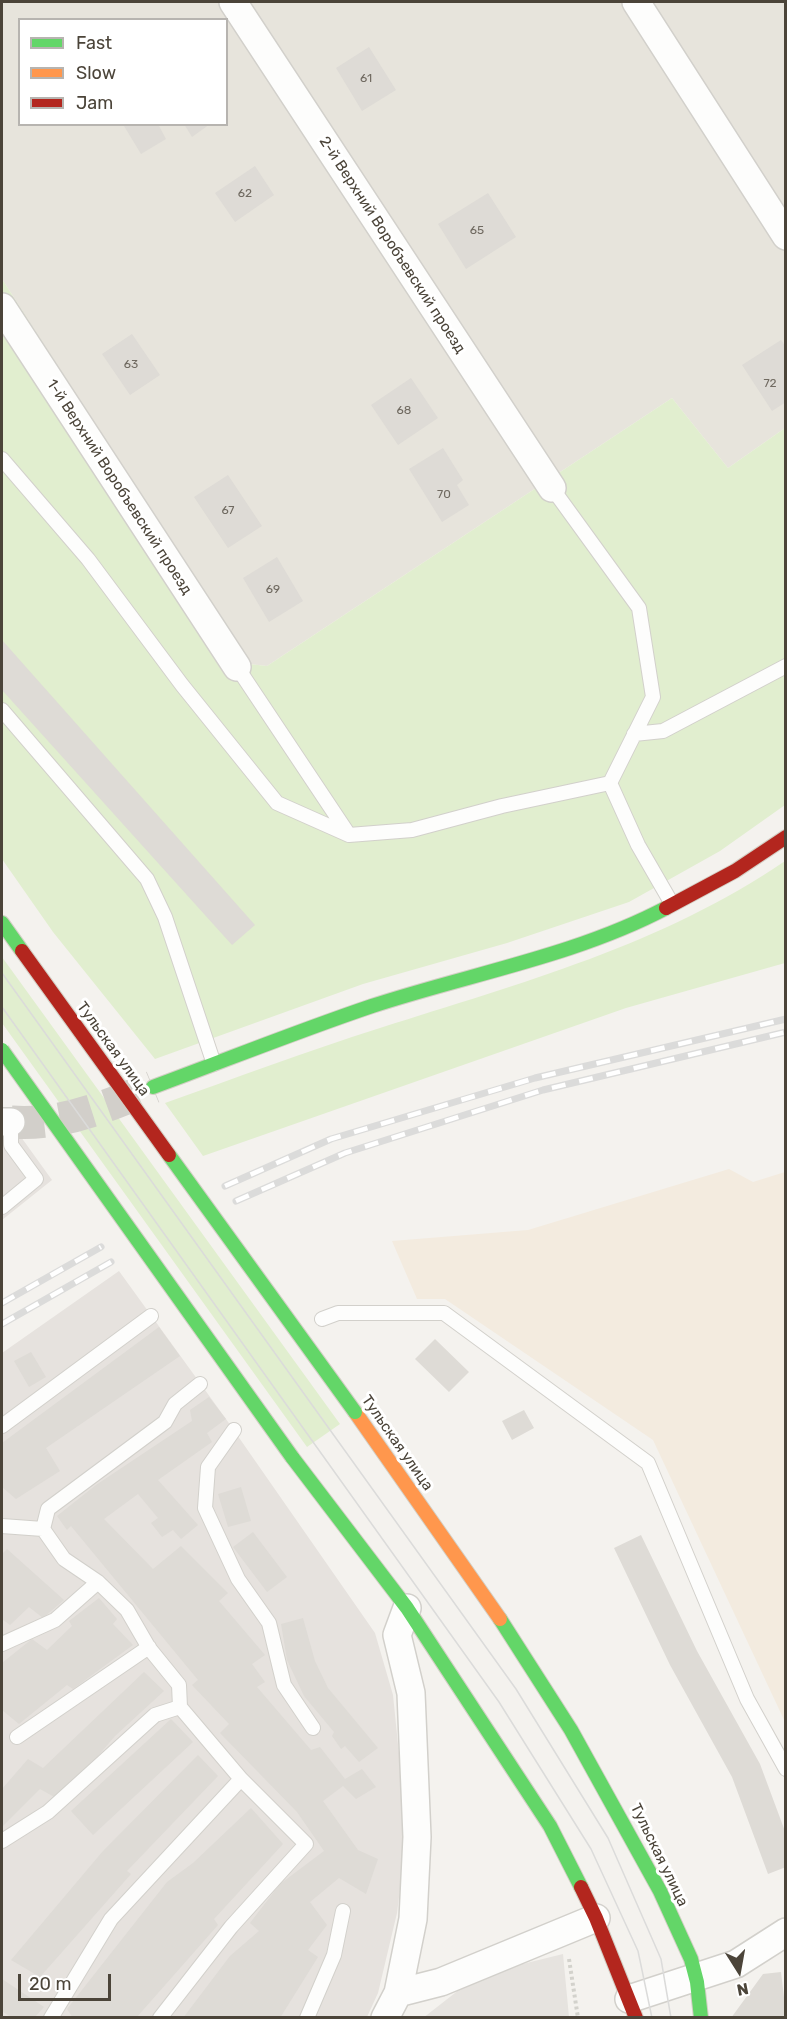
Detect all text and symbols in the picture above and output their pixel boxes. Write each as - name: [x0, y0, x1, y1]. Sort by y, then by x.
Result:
- legend: [18, 18, 228, 126]
- text: Fast: [76, 32, 112, 54]
- text: Slow: [76, 62, 116, 84]
- house number: 61: [360, 72, 372, 86]
- text: Jam: [76, 92, 113, 114]
- street label: 2-й Верхний Воробъевский проезд: [315, 133, 469, 357]
- house number: 62: [238, 187, 252, 201]
- house number: 65: [470, 224, 484, 238]
- house number: 63: [124, 358, 138, 372]
- street label: 1-й Верхний Воробъевский проезд: [43, 376, 195, 598]
- house number: 72: [763, 377, 777, 391]
- house number: 68: [397, 404, 411, 418]
- house number: 70: [437, 488, 451, 502]
- house number: 67: [221, 504, 235, 518]
- house number: 69: [266, 583, 280, 597]
- street label: Тульская улица: [73, 998, 153, 1100]
- street label: Тульская улица: [357, 1392, 437, 1494]
- street label: Тульская улица: [626, 1801, 692, 1909]
- north arrow: [709, 1941, 769, 2001]
- scale bar: [21, 1962, 114, 2000]
- text: 20 m: [29, 1973, 71, 1995]
- text: N: [735, 1979, 750, 2000]

